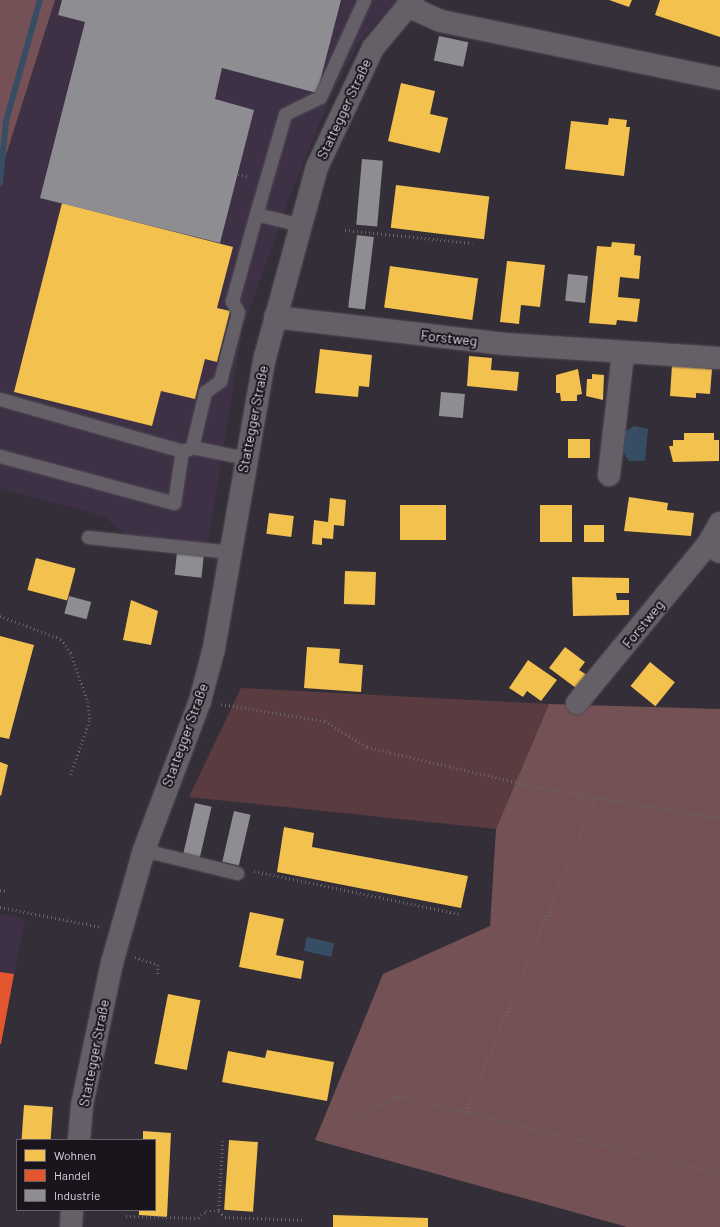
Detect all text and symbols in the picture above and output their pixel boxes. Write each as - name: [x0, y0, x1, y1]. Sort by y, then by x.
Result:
- street label: Stattegger Straße: [313, 56, 375, 162]
- street label: Forstweg: [420, 327, 478, 349]
- street label: Stattegger Straße: [234, 364, 272, 474]
- street label: Forstweg: [619, 597, 667, 651]
- street label: Stattegger Straße: [158, 681, 212, 789]
- street label: Stattegger Straße: [75, 998, 113, 1108]
- legend: [16, 1139, 156, 1211]
- text: Wohnen: [54, 1148, 96, 1162]
- text: Handel: [54, 1168, 90, 1182]
- text: Industrie: [54, 1188, 100, 1202]

